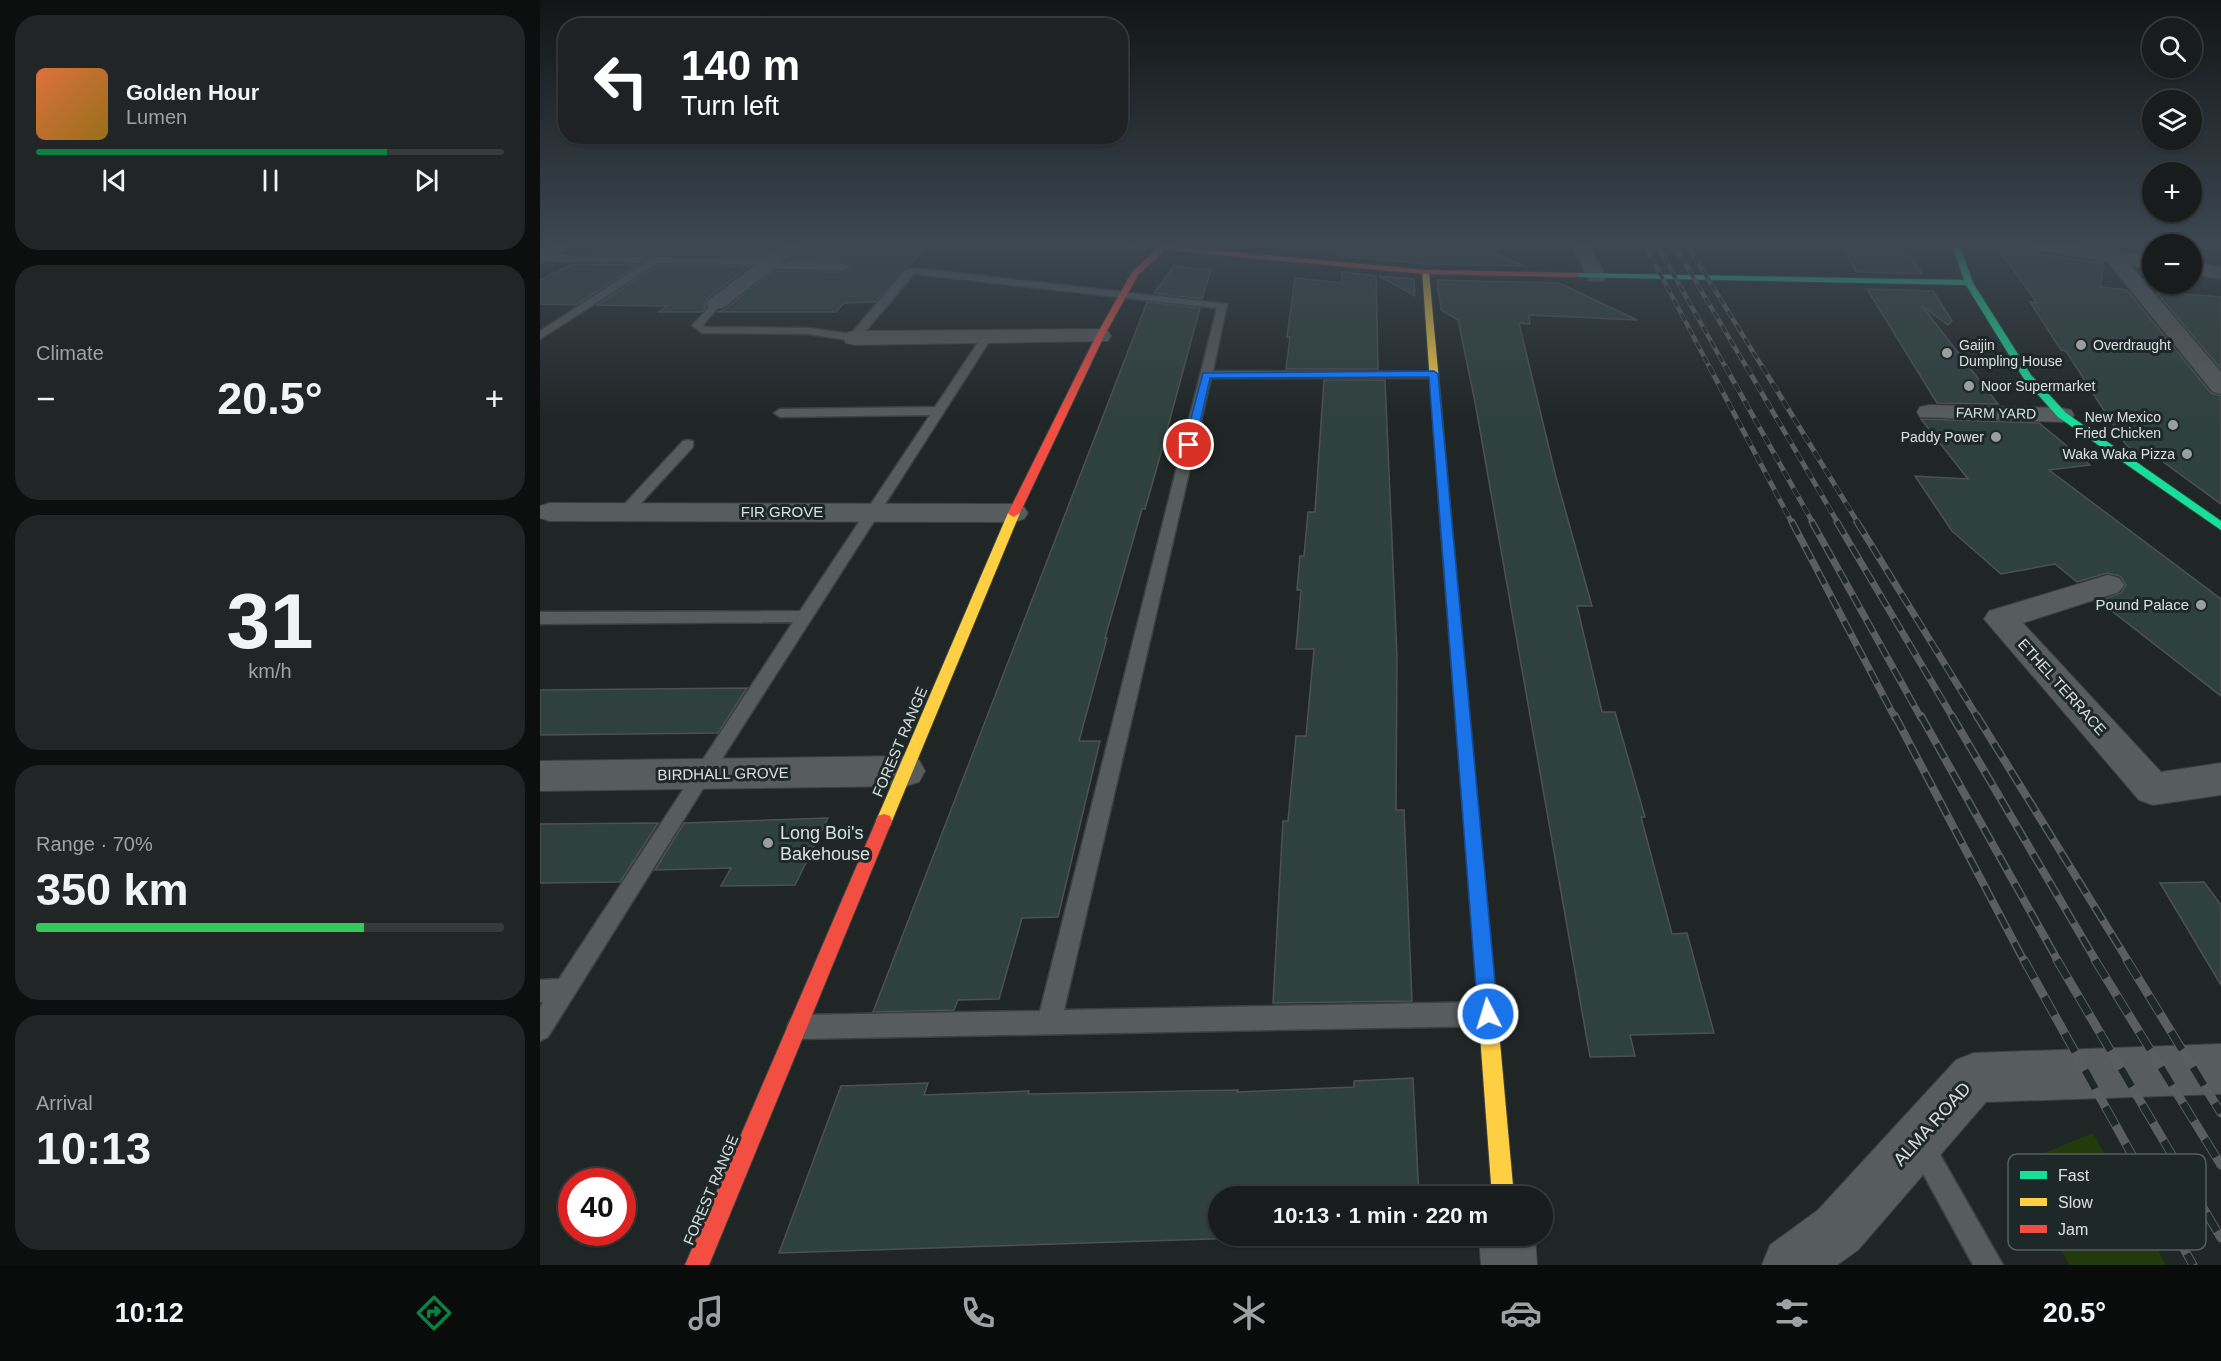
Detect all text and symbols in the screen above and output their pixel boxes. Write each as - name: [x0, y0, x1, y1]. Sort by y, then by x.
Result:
- map controls: [2142, 18, 2202, 294]
- button: search: [2142, 18, 2202, 78]
- icon: left: [582, 42, 660, 120]
- text: 140 m: [681, 42, 800, 89]
- text: Golden Hour: [126, 80, 259, 105]
- button: layers: [2142, 90, 2202, 150]
- text: Turn left: [681, 91, 779, 121]
- text: Lumen: [126, 106, 187, 128]
- button: +: [2142, 162, 2202, 222]
- icon: previous: [98, 164, 131, 197]
- icon: pause: [254, 164, 287, 197]
- icon: next: [410, 164, 443, 197]
- button: −: [2142, 234, 2202, 294]
- place label: Gaijin Dumpling House: [1959, 337, 2063, 369]
- place label: Overdraught: [2093, 337, 2171, 353]
- marker: Overdraught: [2074, 338, 2088, 352]
- text: Climate: [36, 342, 104, 364]
- marker: Gaijin Dumpling House: [1940, 346, 1954, 360]
- text: 20.5°: [217, 373, 323, 424]
- place label: Noor Supermarket: [1981, 378, 2095, 394]
- marker: Noor Supermarket: [1962, 379, 1976, 393]
- text: −: [36, 380, 55, 417]
- text: +: [485, 380, 504, 417]
- street label: FARM YARD: [1956, 404, 2036, 422]
- place label: New Mexico Fried Chicken: [2075, 409, 2161, 441]
- marker: New Mexico Fried Chicken: [2166, 418, 2180, 432]
- pin: [1163, 419, 1214, 470]
- icon: arrive: [1172, 428, 1205, 461]
- place label: Paddy Power: [1901, 429, 1984, 445]
- marker: Paddy Power: [1989, 430, 2003, 444]
- place label: Waka Waka Pizza: [2062, 446, 2175, 462]
- marker: Waka Waka Pizza: [2180, 447, 2194, 461]
- street label: FIR GROVE: [741, 503, 823, 520]
- text: 31: [227, 577, 313, 665]
- place label: Pound Palace: [2096, 596, 2189, 613]
- marker: Pound Palace: [2194, 598, 2208, 612]
- street label: ETHEL TERRACE: [2015, 635, 2110, 738]
- text: km/h: [248, 660, 292, 682]
- street label: FOREST RANGE: [869, 684, 930, 799]
- street label: BIRDHALL GROVE: [657, 764, 789, 783]
- place label: Long Boi's Bakehouse: [780, 823, 870, 864]
- text: Range · 70%: [36, 833, 153, 855]
- marker: Long Boi's Bakehouse: [761, 836, 775, 850]
- text: 350 km: [36, 864, 189, 915]
- position arrow: [1456, 982, 1520, 1046]
- street label: ALMA ROAD: [1889, 1078, 1975, 1170]
- text: Arrival: [36, 1092, 93, 1114]
- text: 10:13: [36, 1123, 151, 1174]
- street label: FOREST RANGE: [680, 1132, 741, 1247]
- legend: [2008, 1154, 2206, 1250]
- text: Fast: [2058, 1167, 2090, 1184]
- speed limit sign: 40: [558, 1168, 636, 1246]
- text: Slow: [2058, 1194, 2093, 1211]
- text: 10:13 · 1 min · 220 m: [1273, 1203, 1488, 1228]
- text: Jam: [2058, 1221, 2088, 1238]
- icon: directions: [413, 1292, 455, 1334]
- icon: music: [685, 1292, 727, 1334]
- icon: phone: [957, 1292, 999, 1334]
- icon: climate: [1228, 1292, 1270, 1334]
- icon: car: [1500, 1292, 1542, 1334]
- icon: filters: [1771, 1292, 1813, 1334]
- text: 10:12: [115, 1298, 184, 1328]
- text: 20.5°: [2043, 1298, 2106, 1328]

